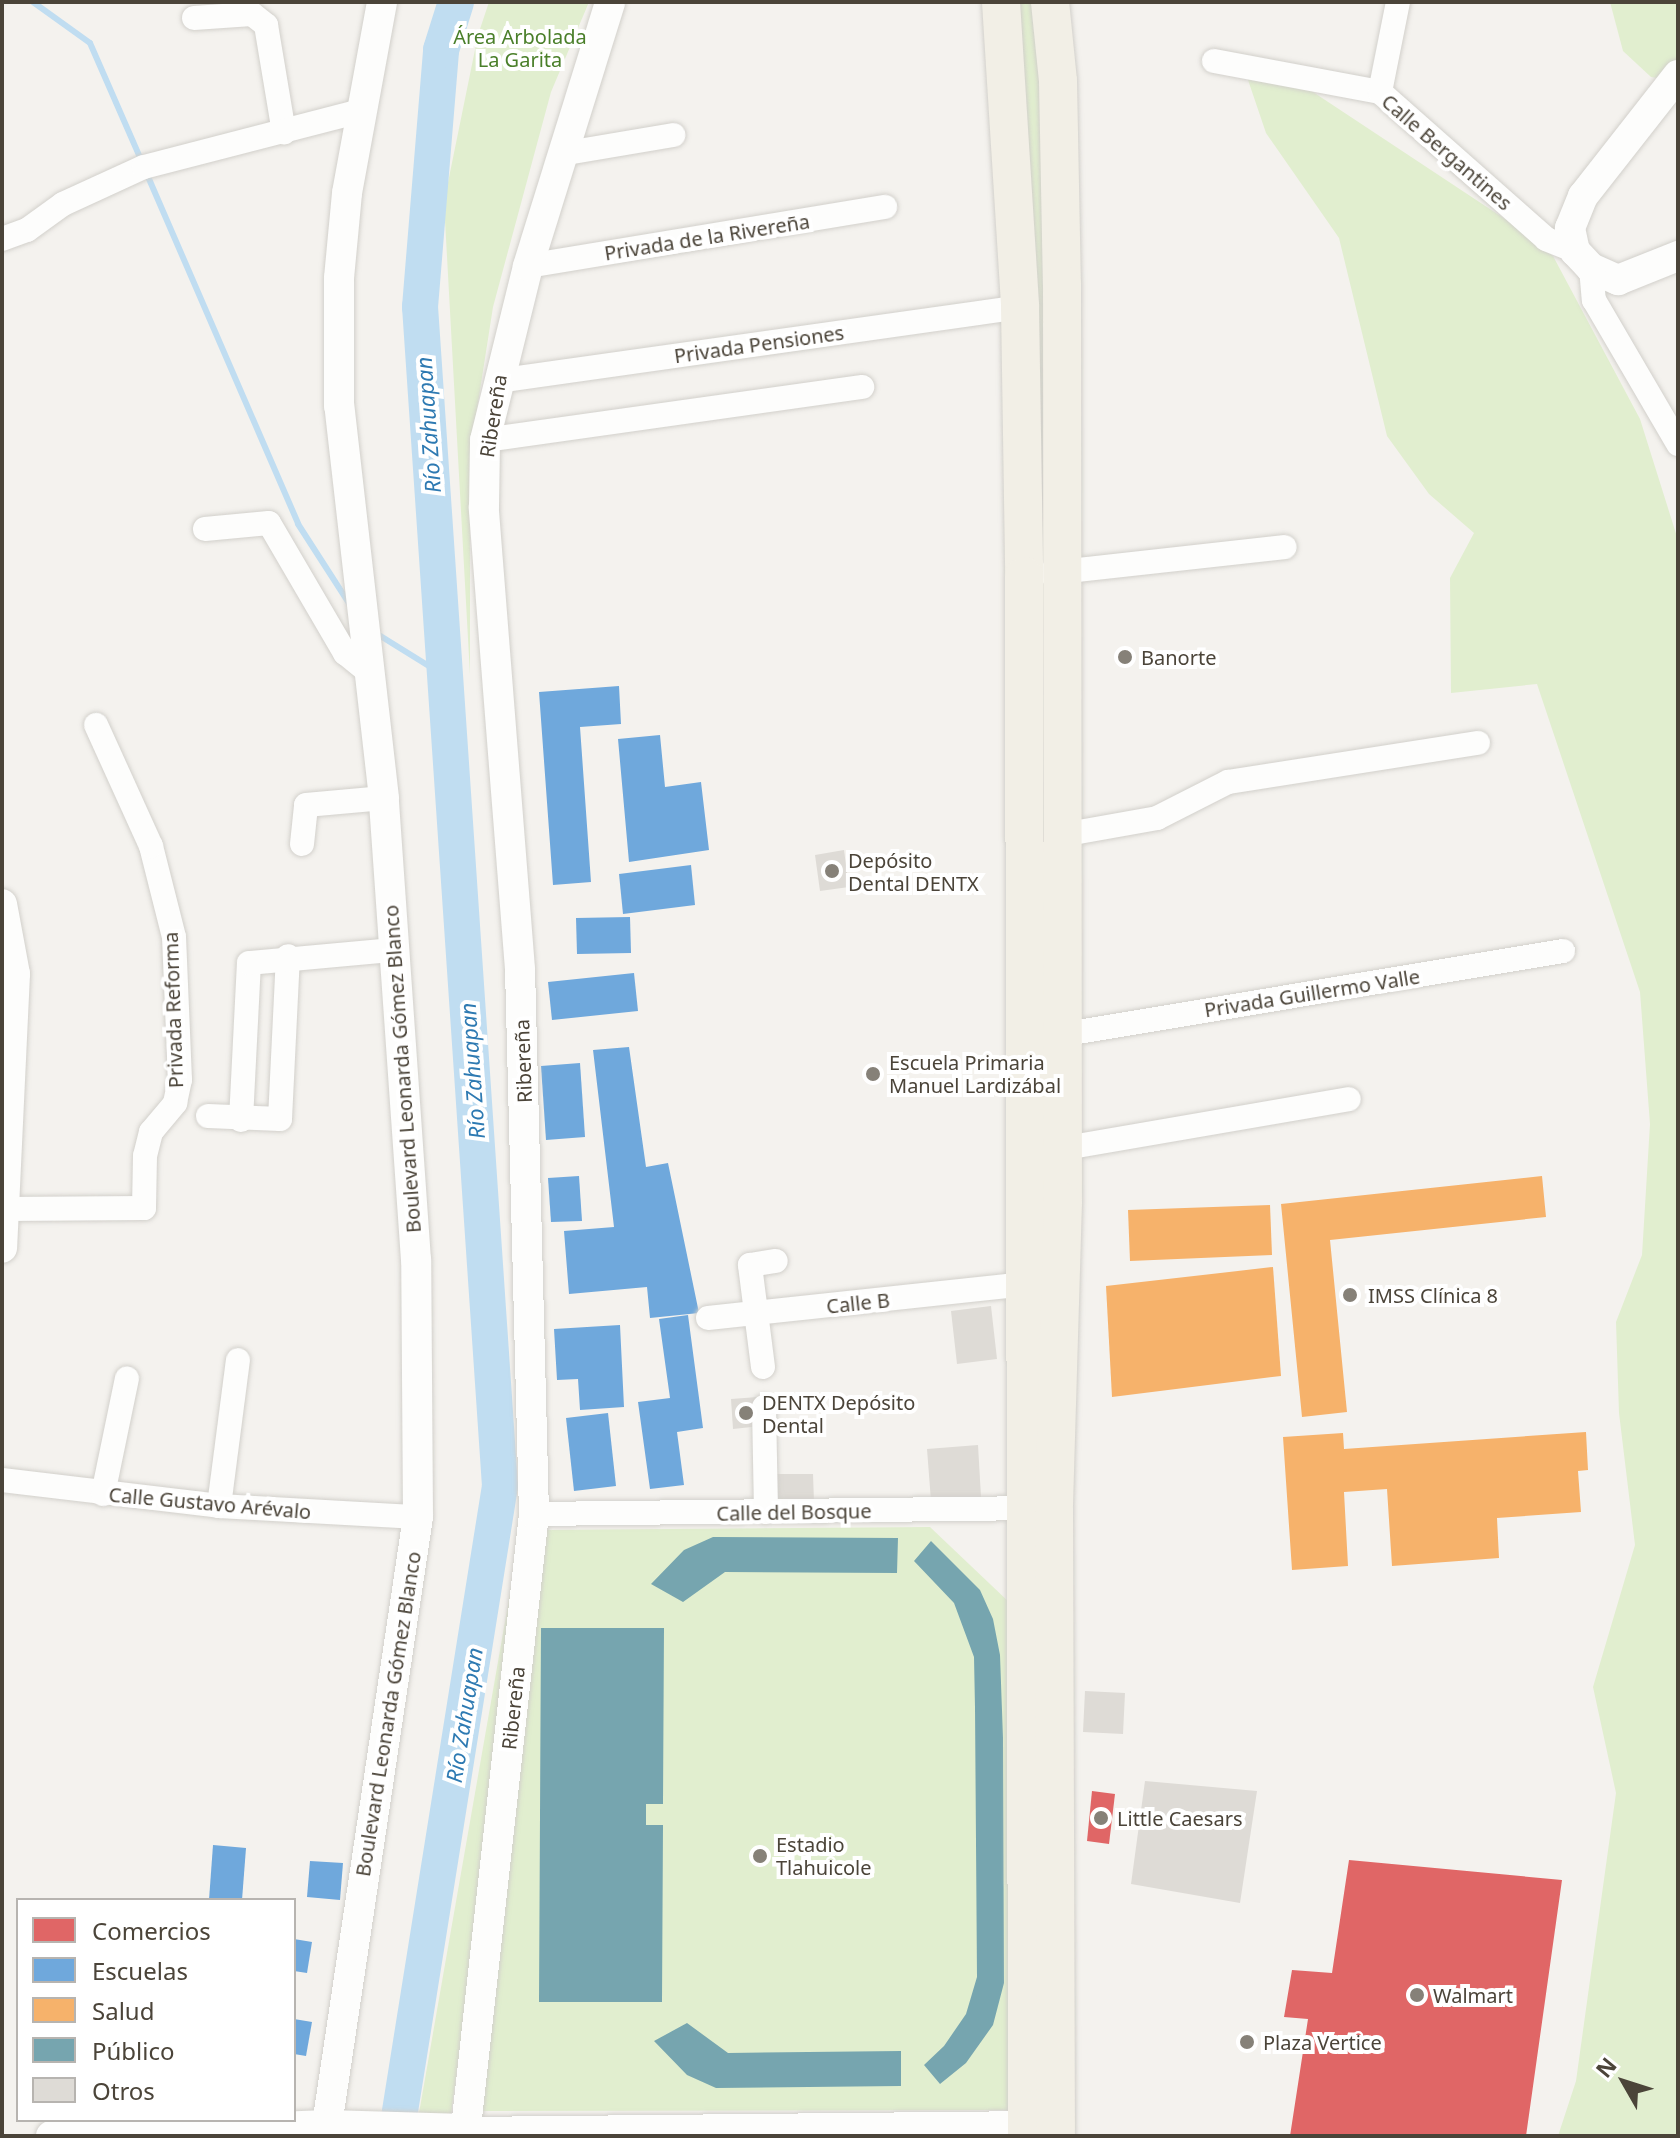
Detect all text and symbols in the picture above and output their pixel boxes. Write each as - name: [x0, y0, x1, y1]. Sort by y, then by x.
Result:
- park label: Área Arbolada La Garita: [453, 24, 587, 71]
- street label: Calle Bergantines: [1377, 89, 1517, 215]
- street label: Privada de la Rivereña: [603, 209, 811, 265]
- street label: Privada Pensiones: [672, 320, 846, 368]
- water label: Río Zahuapan: [410, 356, 446, 494]
- street label: Ribereña: [475, 373, 511, 459]
- place label: Banorte: [1141, 645, 1216, 669]
- marker: Banorte: [1116, 648, 1134, 666]
- place label: Depósito Dental DENTX: [848, 848, 979, 895]
- marker: Depósito Dental DENTX: [823, 862, 841, 880]
- street label: Boulevard Leonarda Gómez Blanco: [379, 904, 425, 1234]
- street label: Privada Reforma: [158, 931, 188, 1089]
- street label: Privada Guillermo Valle: [1202, 964, 1422, 1022]
- water label: Río Zahuapan: [454, 1002, 490, 1140]
- street label: Ribereña: [510, 1019, 536, 1103]
- place label: Escuela Primaria Manuel Lardizábal: [889, 1050, 1061, 1097]
- marker: Escuela Primaria Manuel Lardizábal: [864, 1065, 882, 1083]
- place label: IMSS Clínica 8: [1368, 1283, 1498, 1307]
- marker: IMSS Clínica 8: [1339, 1284, 1361, 1306]
- street label: Calle B: [825, 1288, 891, 1318]
- place label: DENTX Depósito Dental: [762, 1390, 915, 1437]
- marker: DENTX Depósito Dental: [737, 1404, 755, 1422]
- street label: Calle Gustavo Arévalo: [108, 1482, 312, 1524]
- street label: Calle del Bosque: [716, 1499, 872, 1525]
- street label: Boulevard Leonarda Gómez Blanco: [350, 1550, 426, 1878]
- water label: Río Zahuapan: [440, 1646, 488, 1784]
- street label: Ribereña: [497, 1665, 529, 1751]
- place label: Little Caesars: [1117, 1806, 1242, 1830]
- marker: Little Caesars: [1092, 1809, 1110, 1827]
- place label: Estadio Tlahuicole: [776, 1832, 872, 1879]
- marker: Estadio Tlahuicole: [751, 1847, 769, 1865]
- legend: [16, 1898, 296, 2122]
- text: Comercios: [92, 1914, 211, 1947]
- text: Escuelas: [92, 1954, 188, 1987]
- place label: Walmart: [1433, 1983, 1513, 2007]
- marker: Walmart: [1408, 1986, 1426, 2004]
- text: Salud: [92, 1994, 154, 2027]
- place label: Plaza Vertice: [1263, 2030, 1382, 2054]
- marker: Plaza Vertice: [1238, 2033, 1256, 2051]
- text: Público: [92, 2034, 175, 2067]
- north arrow: [1584, 2042, 1664, 2122]
- text: N: [1588, 2051, 1623, 2083]
- text: Otros: [92, 2074, 155, 2107]

